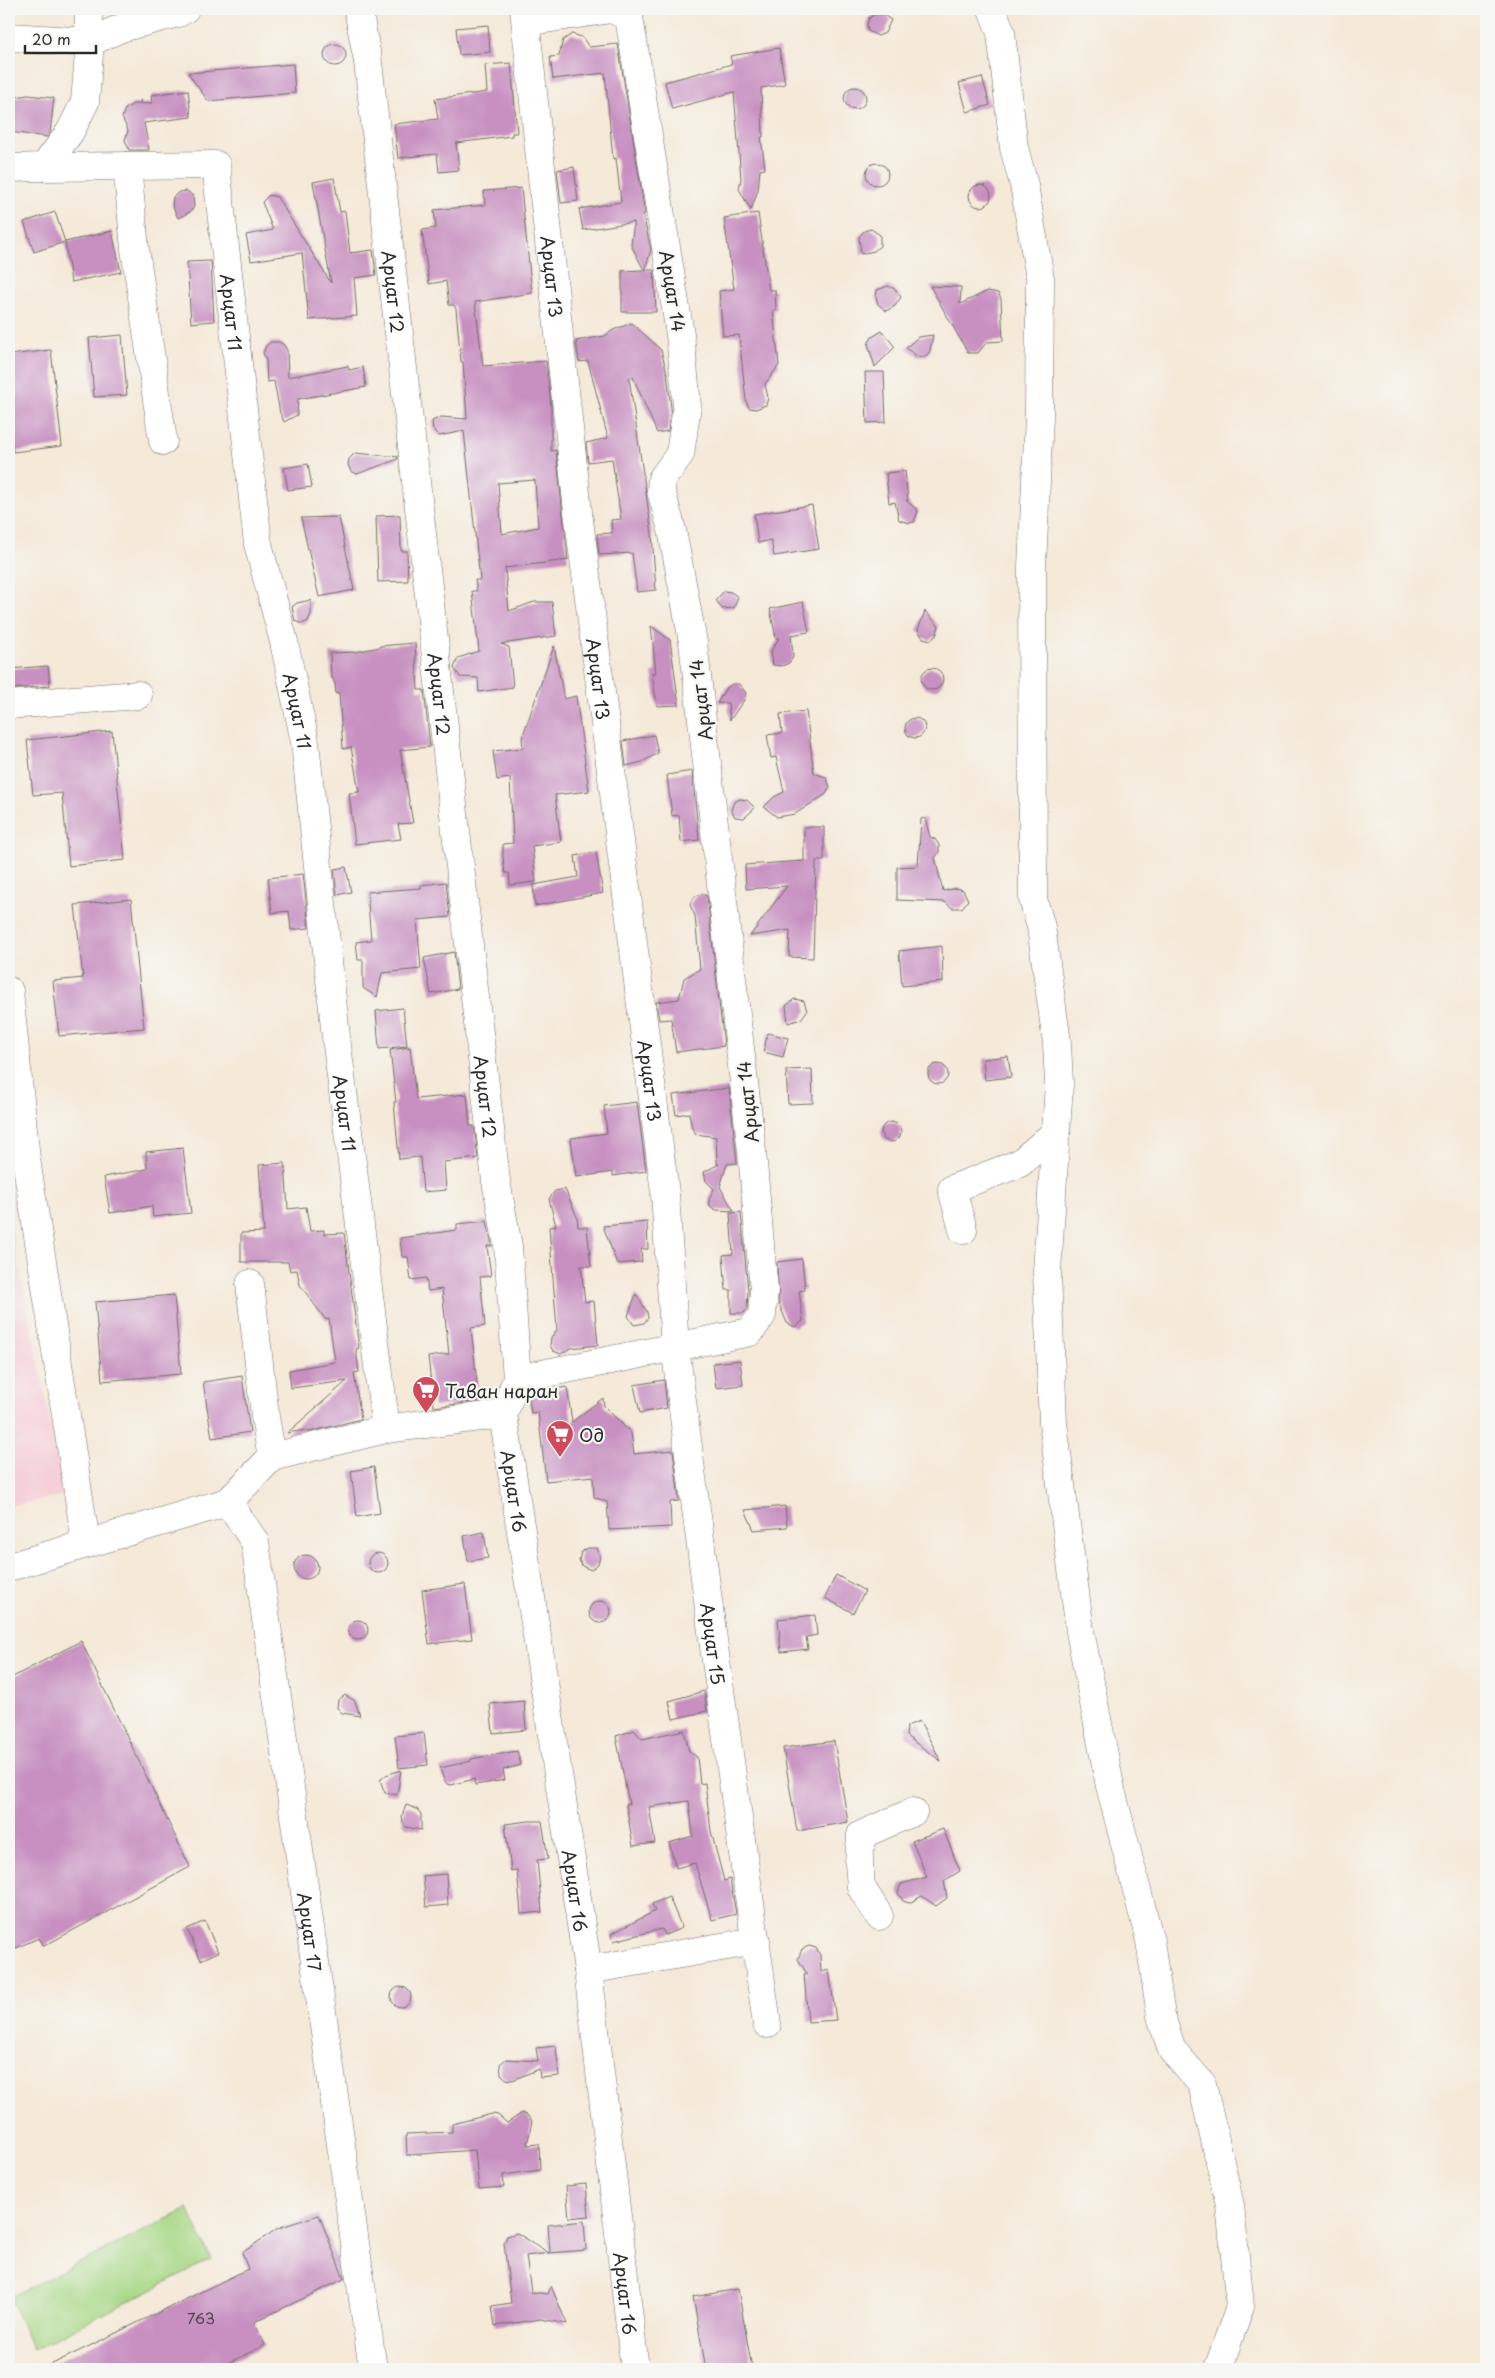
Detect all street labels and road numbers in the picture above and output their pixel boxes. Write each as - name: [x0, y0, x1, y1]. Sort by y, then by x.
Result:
- street label: Арцат 13: [535, 234, 571, 319]
- street label: Арцат 14: [653, 248, 693, 334]
- street label: Арцат 12: [376, 249, 412, 334]
- street label: Арцат 11: [215, 272, 250, 352]
- street label: Арцат 13: [581, 636, 618, 721]
- street label: Арцат 12: [422, 651, 458, 737]
- street label: Арцат 14: [682, 658, 718, 742]
- street label: Арцат 11: [277, 670, 319, 750]
- street label: Арцат 13: [632, 1038, 669, 1123]
- street label: Арцат 12: [468, 1054, 504, 1139]
- street label: Арцат 14: [729, 1060, 765, 1144]
- street label: Арцат 11: [327, 1073, 364, 1153]
- street label: Арцат 16: [495, 1448, 534, 1534]
- street label: Арцат 15: [695, 1601, 733, 1687]
- street label: Арцат 16: [556, 1847, 595, 1933]
- street label: Арцат 17: [292, 1890, 330, 1974]
- street label: Арцат 16: [608, 2251, 644, 2336]

